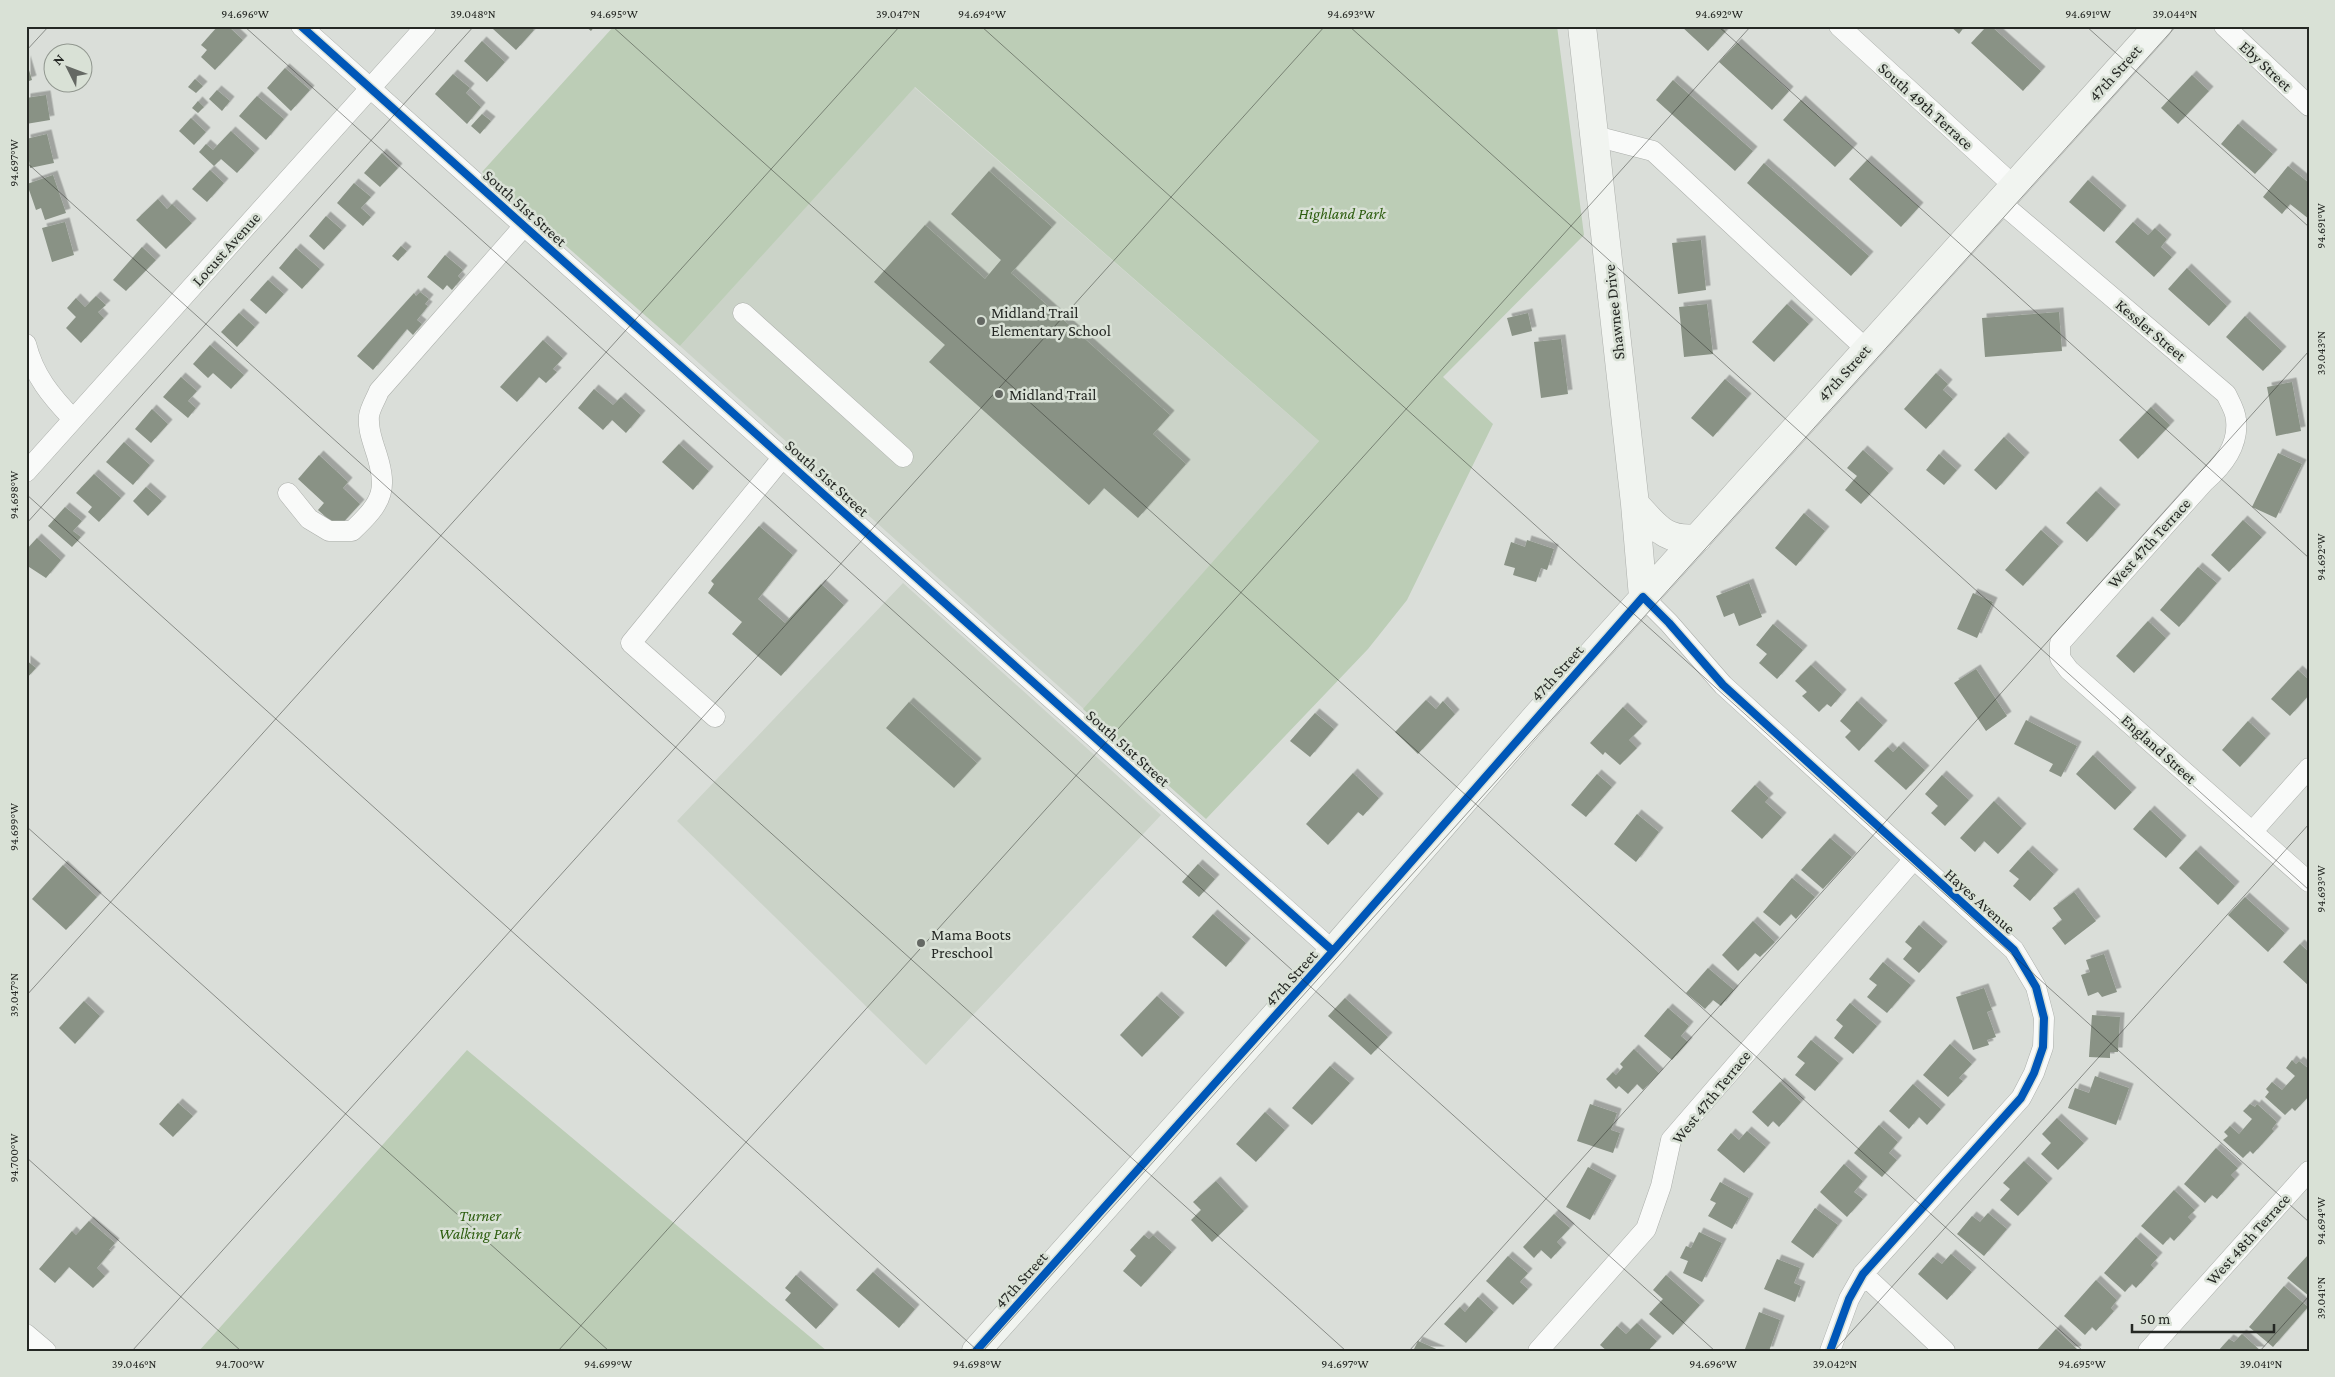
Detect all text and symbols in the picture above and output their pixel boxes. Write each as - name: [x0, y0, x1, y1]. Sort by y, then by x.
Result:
- text: 94.696°W: [221, 7, 269, 21]
- text: 39.048°N: [450, 7, 496, 21]
- text: 94.695°W: [590, 7, 638, 21]
- text: 39.047°N: [876, 7, 920, 21]
- text: 94.694°W: [958, 7, 1006, 21]
- text: 94.693°W: [1327, 7, 1375, 21]
- text: 94.692°W: [1695, 7, 1743, 21]
- text: 94.691°W: [2065, 7, 2111, 21]
- text: 39.044°N: [2153, 7, 2198, 21]
- street label: Eby Street: [2236, 38, 2296, 95]
- street label: 47th Street: [2085, 41, 2145, 104]
- north arrow: [42, 42, 92, 92]
- text: N: [49, 50, 68, 68]
- street label: South 49th Terrace: [1875, 59, 1977, 153]
- text: 94.697°W: [7, 139, 21, 187]
- street label: South 51st Street: [480, 166, 570, 250]
- text: 94.691°W: [2314, 203, 2328, 249]
- park label: Highland Park: [1298, 205, 1387, 223]
- street label: Locust Avenue: [189, 209, 263, 289]
- street label: Shawnee Drive: [1601, 264, 1627, 360]
- street label: Kessler Street: [2113, 296, 2190, 365]
- place label: Midland Trail Elementary School: [991, 304, 1111, 340]
- marker: Midland Trail Elementary School: [975, 315, 987, 327]
- text: 39.043°N: [2314, 331, 2328, 375]
- street label: 47th Street: [1814, 341, 1874, 404]
- place label: Midland Trail: [1009, 386, 1096, 403]
- marker: Midland Trail: [993, 388, 1005, 400]
- street label: South 51st Street: [782, 436, 872, 520]
- text: 94.698°W: [7, 471, 21, 519]
- street label: West 47th Terrace: [2104, 495, 2194, 591]
- text: 94.692°W: [2314, 533, 2328, 581]
- street label: 47th Street: [1527, 641, 1587, 704]
- street label: South 51st Street: [1083, 706, 1173, 790]
- street label: England Street: [2118, 711, 2200, 788]
- text: 94.699°W: [7, 803, 21, 851]
- street label: Hayes Avenue: [1941, 865, 2019, 938]
- text: 94.693°W: [2314, 865, 2328, 913]
- place label: Mama Boots Preschool: [931, 926, 1011, 961]
- marker: Mama Boots Preschool: [915, 937, 927, 949]
- street label: 47th Street: [1261, 946, 1321, 1009]
- text: 39.047°N: [7, 973, 21, 1017]
- street label: West 47th Terrace: [1668, 1047, 1754, 1147]
- text: 94.700°W: [7, 1134, 21, 1182]
- street label: West 48th Terrace: [2203, 1190, 2293, 1288]
- text: 94.694°W: [2314, 1197, 2328, 1245]
- park label: Turner Walking Park: [439, 1207, 522, 1243]
- street label: 47th Street: [991, 1248, 1051, 1311]
- text: 39.041°N: [2314, 1277, 2328, 1319]
- scale bar: [2132, 1302, 2275, 1334]
- text: 50 m: [2140, 1311, 2170, 1327]
- text: 39.046°N: [112, 1357, 156, 1371]
- text: 94.700°W: [216, 1357, 264, 1371]
- text: 94.699°W: [584, 1357, 632, 1371]
- text: 94.698°W: [953, 1357, 1001, 1371]
- text: 94.697°W: [1321, 1357, 1369, 1371]
- text: 94.696°W: [1689, 1357, 1737, 1371]
- text: 39.042°N: [1813, 1357, 1857, 1371]
- text: 94.695°W: [2058, 1357, 2106, 1371]
- text: 39.041°N: [2240, 1357, 2282, 1371]

